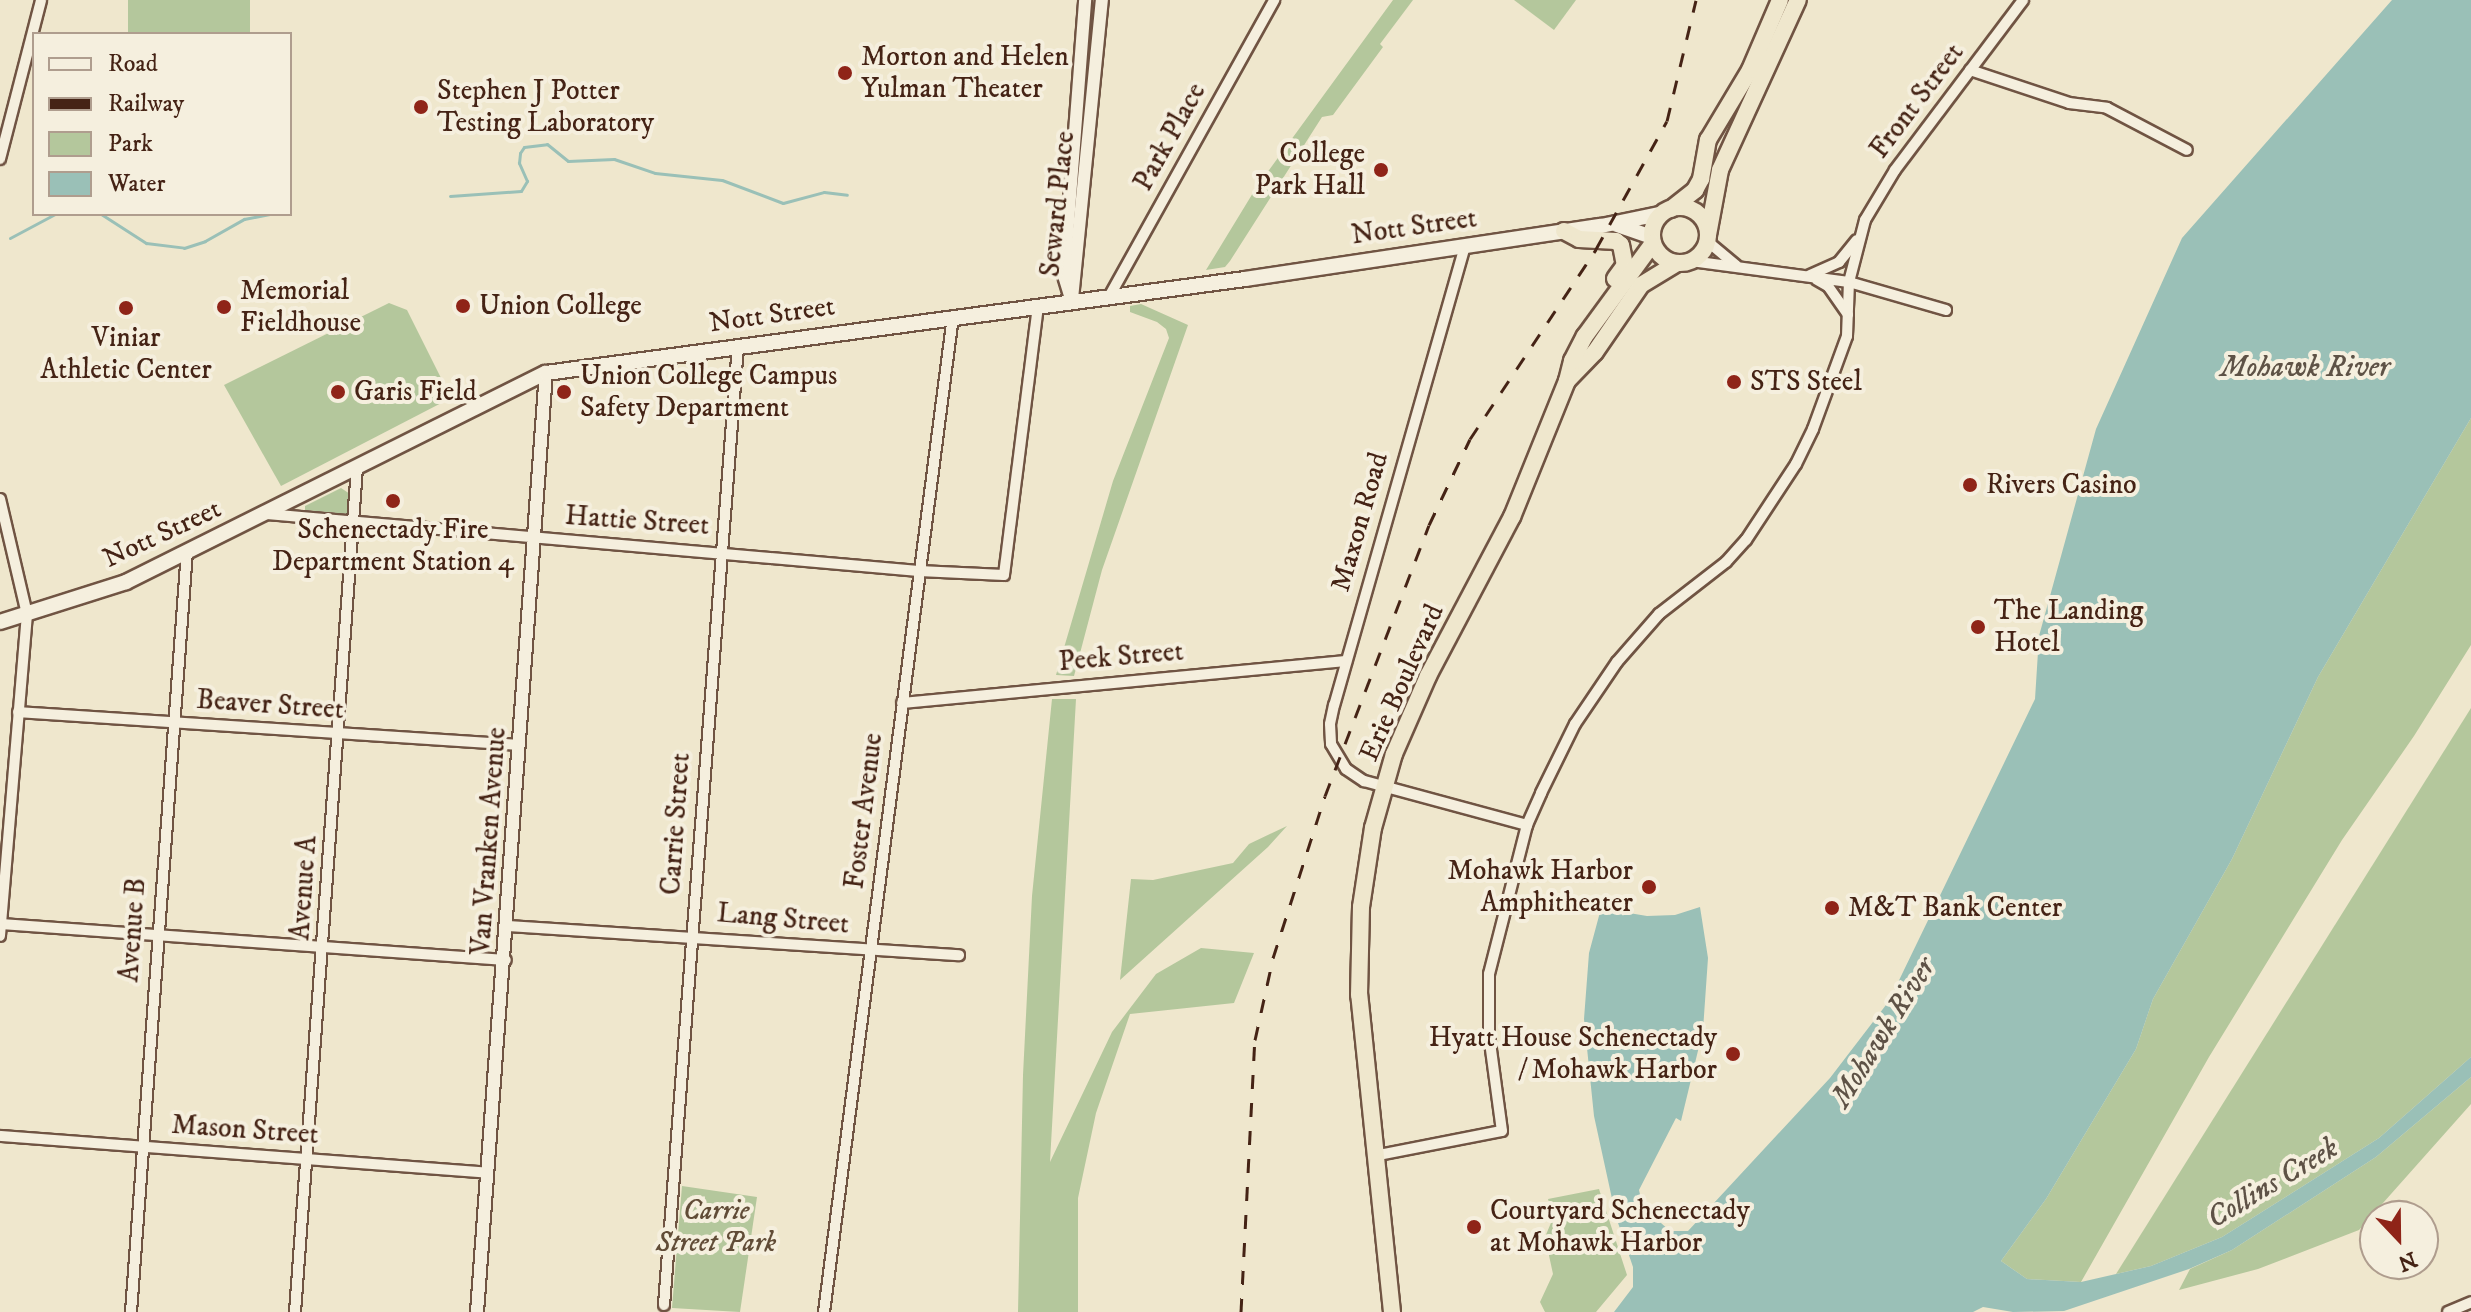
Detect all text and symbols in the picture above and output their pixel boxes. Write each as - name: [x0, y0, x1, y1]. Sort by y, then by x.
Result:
- legend: [32, 32, 292, 216]
- street label: Front Street: [1863, 37, 1971, 165]
- place label: Morton and Helen Yulman Theater: [861, 40, 1069, 106]
- text: Road: [108, 49, 158, 79]
- marker: Morton and Helen Yulman Theater: [836, 64, 854, 82]
- place label: Stephen J Potter Testing Laboratory: [437, 74, 654, 140]
- street label: Park Place: [1127, 77, 1213, 197]
- text: Railway: [108, 89, 184, 119]
- marker: Stephen J Potter Testing Laboratory: [412, 98, 430, 116]
- text: Park: [108, 129, 153, 159]
- street label: Seward Place: [1034, 129, 1082, 279]
- place label: College Park Hall: [1254, 137, 1365, 203]
- marker: College Park Hall: [1372, 161, 1390, 179]
- text: Water: [108, 169, 165, 199]
- street label: Nott Street: [1349, 202, 1479, 252]
- place label: Memorial Fieldhouse: [240, 274, 361, 340]
- place label: Union College: [479, 289, 642, 323]
- street label: Nott Street: [707, 290, 837, 340]
- marker: Union College: [454, 297, 472, 315]
- marker: Memorial Fieldhouse: [215, 298, 233, 316]
- marker: Viniar Athletic Center: [117, 299, 135, 317]
- place label: Viniar Athletic Center: [40, 321, 212, 387]
- water label: Mohawk River: [2220, 350, 2390, 386]
- place label: Union College Campus Safety Department: [580, 359, 837, 425]
- place label: STS Steel: [1750, 365, 1862, 399]
- marker: STS Steel: [1725, 373, 1743, 391]
- place label: Garis Field: [354, 375, 477, 409]
- marker: Garis Field: [329, 383, 347, 401]
- marker: Union College Campus Safety Department: [555, 383, 573, 401]
- street label: Maxon Road: [1324, 448, 1396, 596]
- place label: Rivers Casino: [1986, 468, 2137, 502]
- marker: Rivers Casino: [1961, 476, 1979, 494]
- street label: Nott Street: [98, 492, 226, 576]
- marker: Schenectady Fire Department Station 4: [384, 492, 402, 510]
- street label: Hattie Street: [564, 499, 710, 543]
- place label: Schenectady Fire Department Station 4: [272, 513, 514, 579]
- place label: The Landing Hotel: [1994, 594, 2143, 660]
- street label: Erie Boulevard: [1352, 599, 1452, 767]
- marker: The Landing Hotel: [1969, 618, 1987, 636]
- street label: Peek Street: [1057, 635, 1185, 679]
- street label: Beaver Street: [195, 683, 345, 727]
- street label: Van Vranken Avenue: [464, 726, 514, 956]
- street label: Foster Avenue: [838, 731, 890, 891]
- street label: Carrie Street: [654, 752, 698, 896]
- street label: Avenue A: [284, 835, 324, 941]
- place label: Mohawk Harbor Amphitheater: [1448, 854, 1633, 920]
- street label: Avenue B: [113, 877, 153, 983]
- marker: Mohawk Harbor Amphitheater: [1640, 878, 1658, 896]
- place label: M&T Bank Center: [1848, 891, 2062, 925]
- street label: Lang Street: [716, 896, 850, 942]
- marker: M&T Bank Center: [1823, 899, 1841, 917]
- water label: Mohawk River: [1824, 952, 1944, 1114]
- place label: Hyatt House Schenectady / Mohawk Harbor: [1429, 1021, 1717, 1087]
- marker: Hyatt House Schenectady / Mohawk Harbor: [1724, 1045, 1742, 1063]
- street label: Mason Street: [170, 1108, 320, 1152]
- water label: Collins Creek: [2201, 1131, 2345, 1237]
- park label: Carrie Street Park: [656, 1194, 776, 1260]
- place label: Courtyard Schenectady at Mohawk Harbor: [1490, 1194, 1750, 1260]
- north arrow: [2359, 1200, 2439, 1280]
- marker: Courtyard Schenectady at Mohawk Harbor: [1465, 1218, 1483, 1236]
- text: N: [2394, 1245, 2421, 1277]

